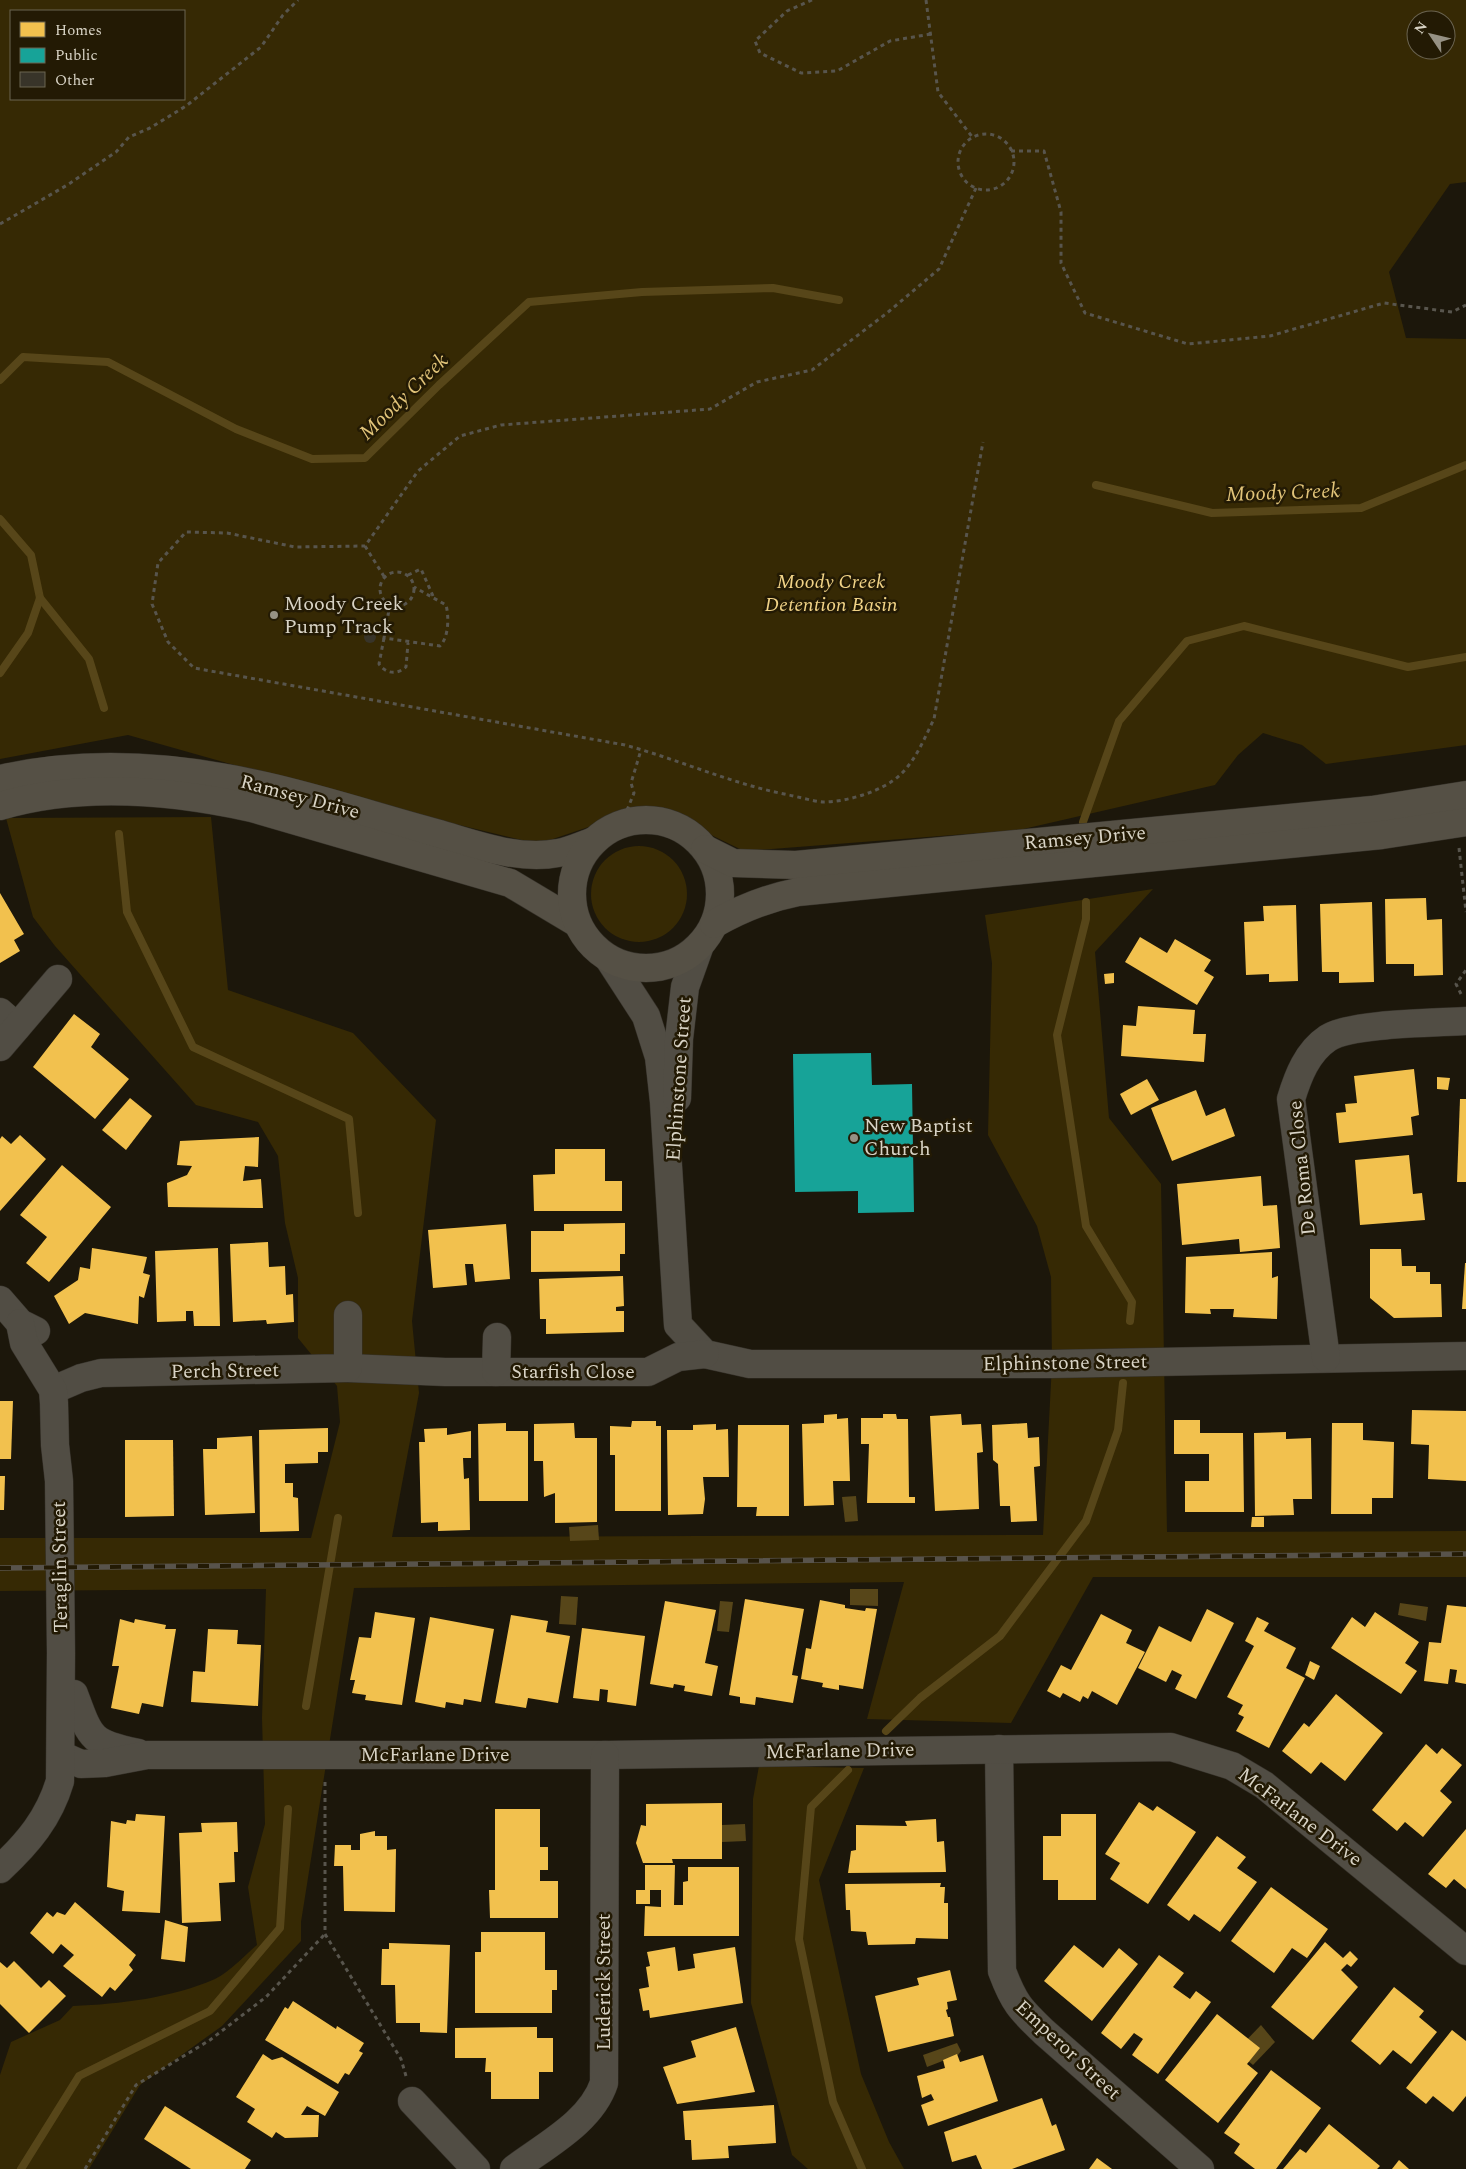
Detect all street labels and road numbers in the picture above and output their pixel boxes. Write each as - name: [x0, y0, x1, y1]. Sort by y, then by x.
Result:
- street label: Ramsey Drive: [237, 767, 363, 827]
- street label: Ramsey Drive: [1023, 818, 1147, 858]
- street label: Elphinstone Street: [658, 996, 700, 1162]
- street label: De Roma Close: [1280, 1099, 1324, 1237]
- street label: Elphinstone Street: [982, 1347, 1148, 1379]
- street label: Perch Street: [170, 1355, 280, 1387]
- street label: Starfish Close: [511, 1357, 635, 1387]
- street label: Teraglin Street: [44, 1501, 76, 1633]
- street label: McFarlane Drive: [765, 1735, 915, 1767]
- street label: McFarlane Drive: [360, 1740, 510, 1770]
- street label: McFarlane Drive: [1231, 1760, 1369, 1874]
- street label: Luderick Street: [589, 1913, 619, 2051]
- street label: Emperor Street: [1008, 1993, 1128, 2107]

